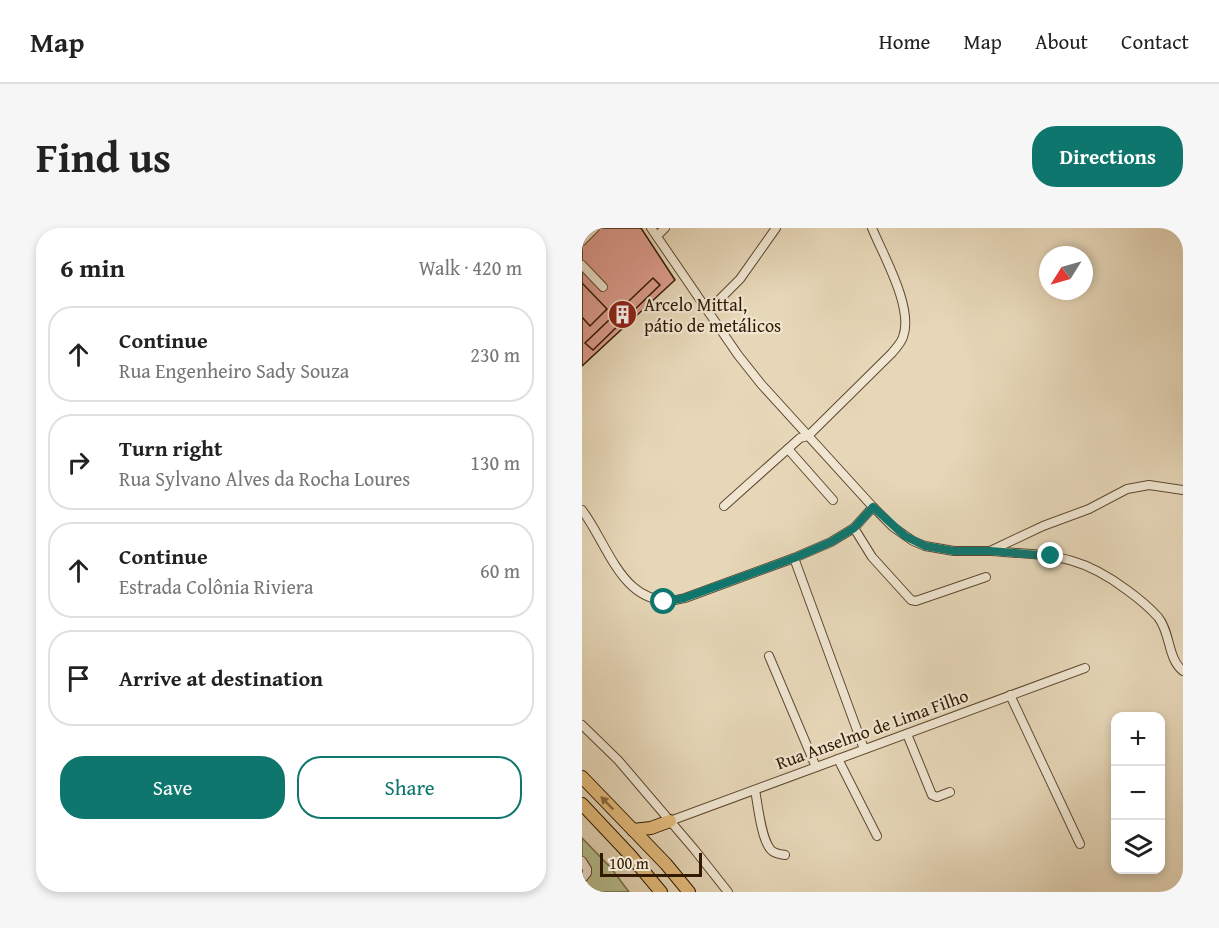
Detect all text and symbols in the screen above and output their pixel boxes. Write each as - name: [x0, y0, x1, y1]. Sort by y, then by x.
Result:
- text: Map: [30, 21, 84, 62]
- text: Home: [879, 26, 930, 57]
- text: Map: [963, 26, 1002, 57]
- text: About: [1035, 26, 1088, 57]
- text: Contact: [1121, 26, 1189, 57]
- text: Find us: [36, 126, 171, 187]
- button: Directions: [1032, 126, 1183, 187]
- north arrow: [1039, 246, 1093, 300]
- text: 6 min: [60, 248, 125, 287]
- text: Walk · 420 m: [419, 253, 522, 282]
- place label: Arcelo Mittal, pátio de metálicos: [644, 291, 781, 339]
- building icon: Arcelo Mittal, pátio de metálicos: [607, 298, 639, 330]
- text: Continue: [119, 324, 208, 356]
- icon: ahead: [62, 338, 95, 371]
- text: 230 m: [470, 340, 520, 369]
- text: Rua Engenheiro Sady Souza: [119, 356, 349, 385]
- text: Turn right: [119, 432, 222, 464]
- icon: right: [62, 446, 95, 479]
- text: 130 m: [470, 448, 520, 477]
- text: Rua Sylvano Alves da Rocha Loures: [119, 464, 410, 493]
- text: Continue: [119, 540, 208, 572]
- route end: [1037, 542, 1063, 568]
- icon: ahead: [62, 554, 95, 587]
- text: 60 m: [480, 556, 520, 585]
- text: Estrada Colônia Riviera: [119, 572, 313, 601]
- route start: [650, 588, 676, 614]
- icon: arrive: [62, 662, 95, 695]
- text: Arrive at destination: [119, 662, 323, 694]
- street label: Rua Anselmo de Lima Filho: [772, 682, 972, 776]
- map controls: [1111, 712, 1165, 874]
- button: +: [1111, 712, 1165, 766]
- button: Save: [60, 756, 285, 819]
- button: Share: [297, 756, 522, 819]
- button: −: [1111, 766, 1165, 820]
- one-way arrow: [600, 796, 614, 810]
- button: layers: [1111, 820, 1165, 874]
- scale bar: [600, 850, 702, 878]
- text: 100 m: [609, 851, 649, 875]

